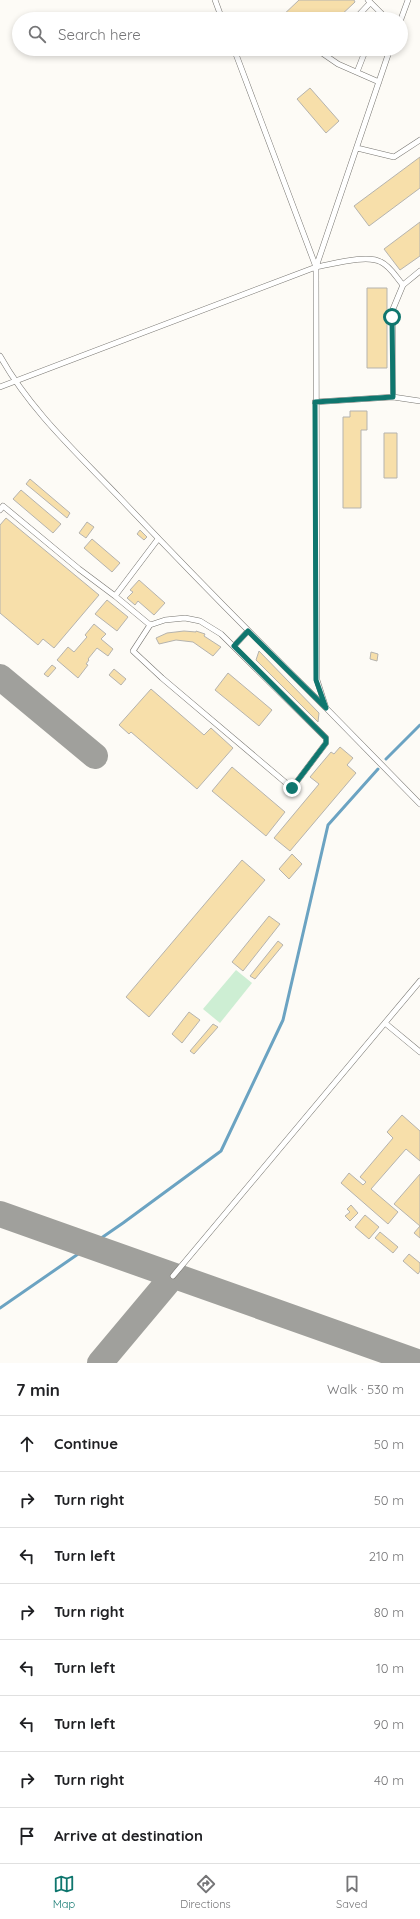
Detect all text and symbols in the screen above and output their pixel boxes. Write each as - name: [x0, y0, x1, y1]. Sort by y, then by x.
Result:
- search box: [12, 12, 408, 56]
- icon: search: [26, 23, 48, 45]
- text: Search here: [58, 25, 141, 44]
- route start: [383, 308, 401, 326]
- route end: [283, 779, 301, 797]
- text: 7 min: [16, 1379, 60, 1400]
- text: Walk · 530 m: [327, 1381, 404, 1397]
- icon: ahead: [16, 1433, 38, 1455]
- text: Continue: [54, 1434, 118, 1453]
- text: 50 m: [374, 1436, 404, 1452]
- icon: right: [16, 1489, 38, 1511]
- text: Turn right: [54, 1490, 125, 1509]
- text: 50 m: [374, 1492, 404, 1508]
- icon: left: [16, 1545, 38, 1567]
- text: Turn left: [54, 1546, 116, 1565]
- text: 210 m: [369, 1548, 404, 1564]
- icon: right: [16, 1601, 38, 1623]
- text: Turn right: [54, 1602, 125, 1621]
- text: 80 m: [374, 1604, 404, 1620]
- icon: left: [16, 1657, 38, 1679]
- text: Turn left: [54, 1658, 116, 1677]
- text: 10 m: [376, 1660, 404, 1676]
- icon: left: [16, 1713, 38, 1735]
- text: Turn left: [54, 1714, 116, 1733]
- text: 90 m: [374, 1716, 404, 1732]
- icon: right: [16, 1769, 38, 1791]
- text: Turn right: [54, 1770, 125, 1789]
- text: 40 m: [374, 1772, 404, 1788]
- icon: arrive: [16, 1825, 38, 1847]
- text: Arrive at destination: [54, 1826, 203, 1845]
- tab: Map: [53, 1873, 75, 1911]
- tab: Directions: [180, 1873, 231, 1911]
- tab: Saved: [336, 1873, 367, 1911]

